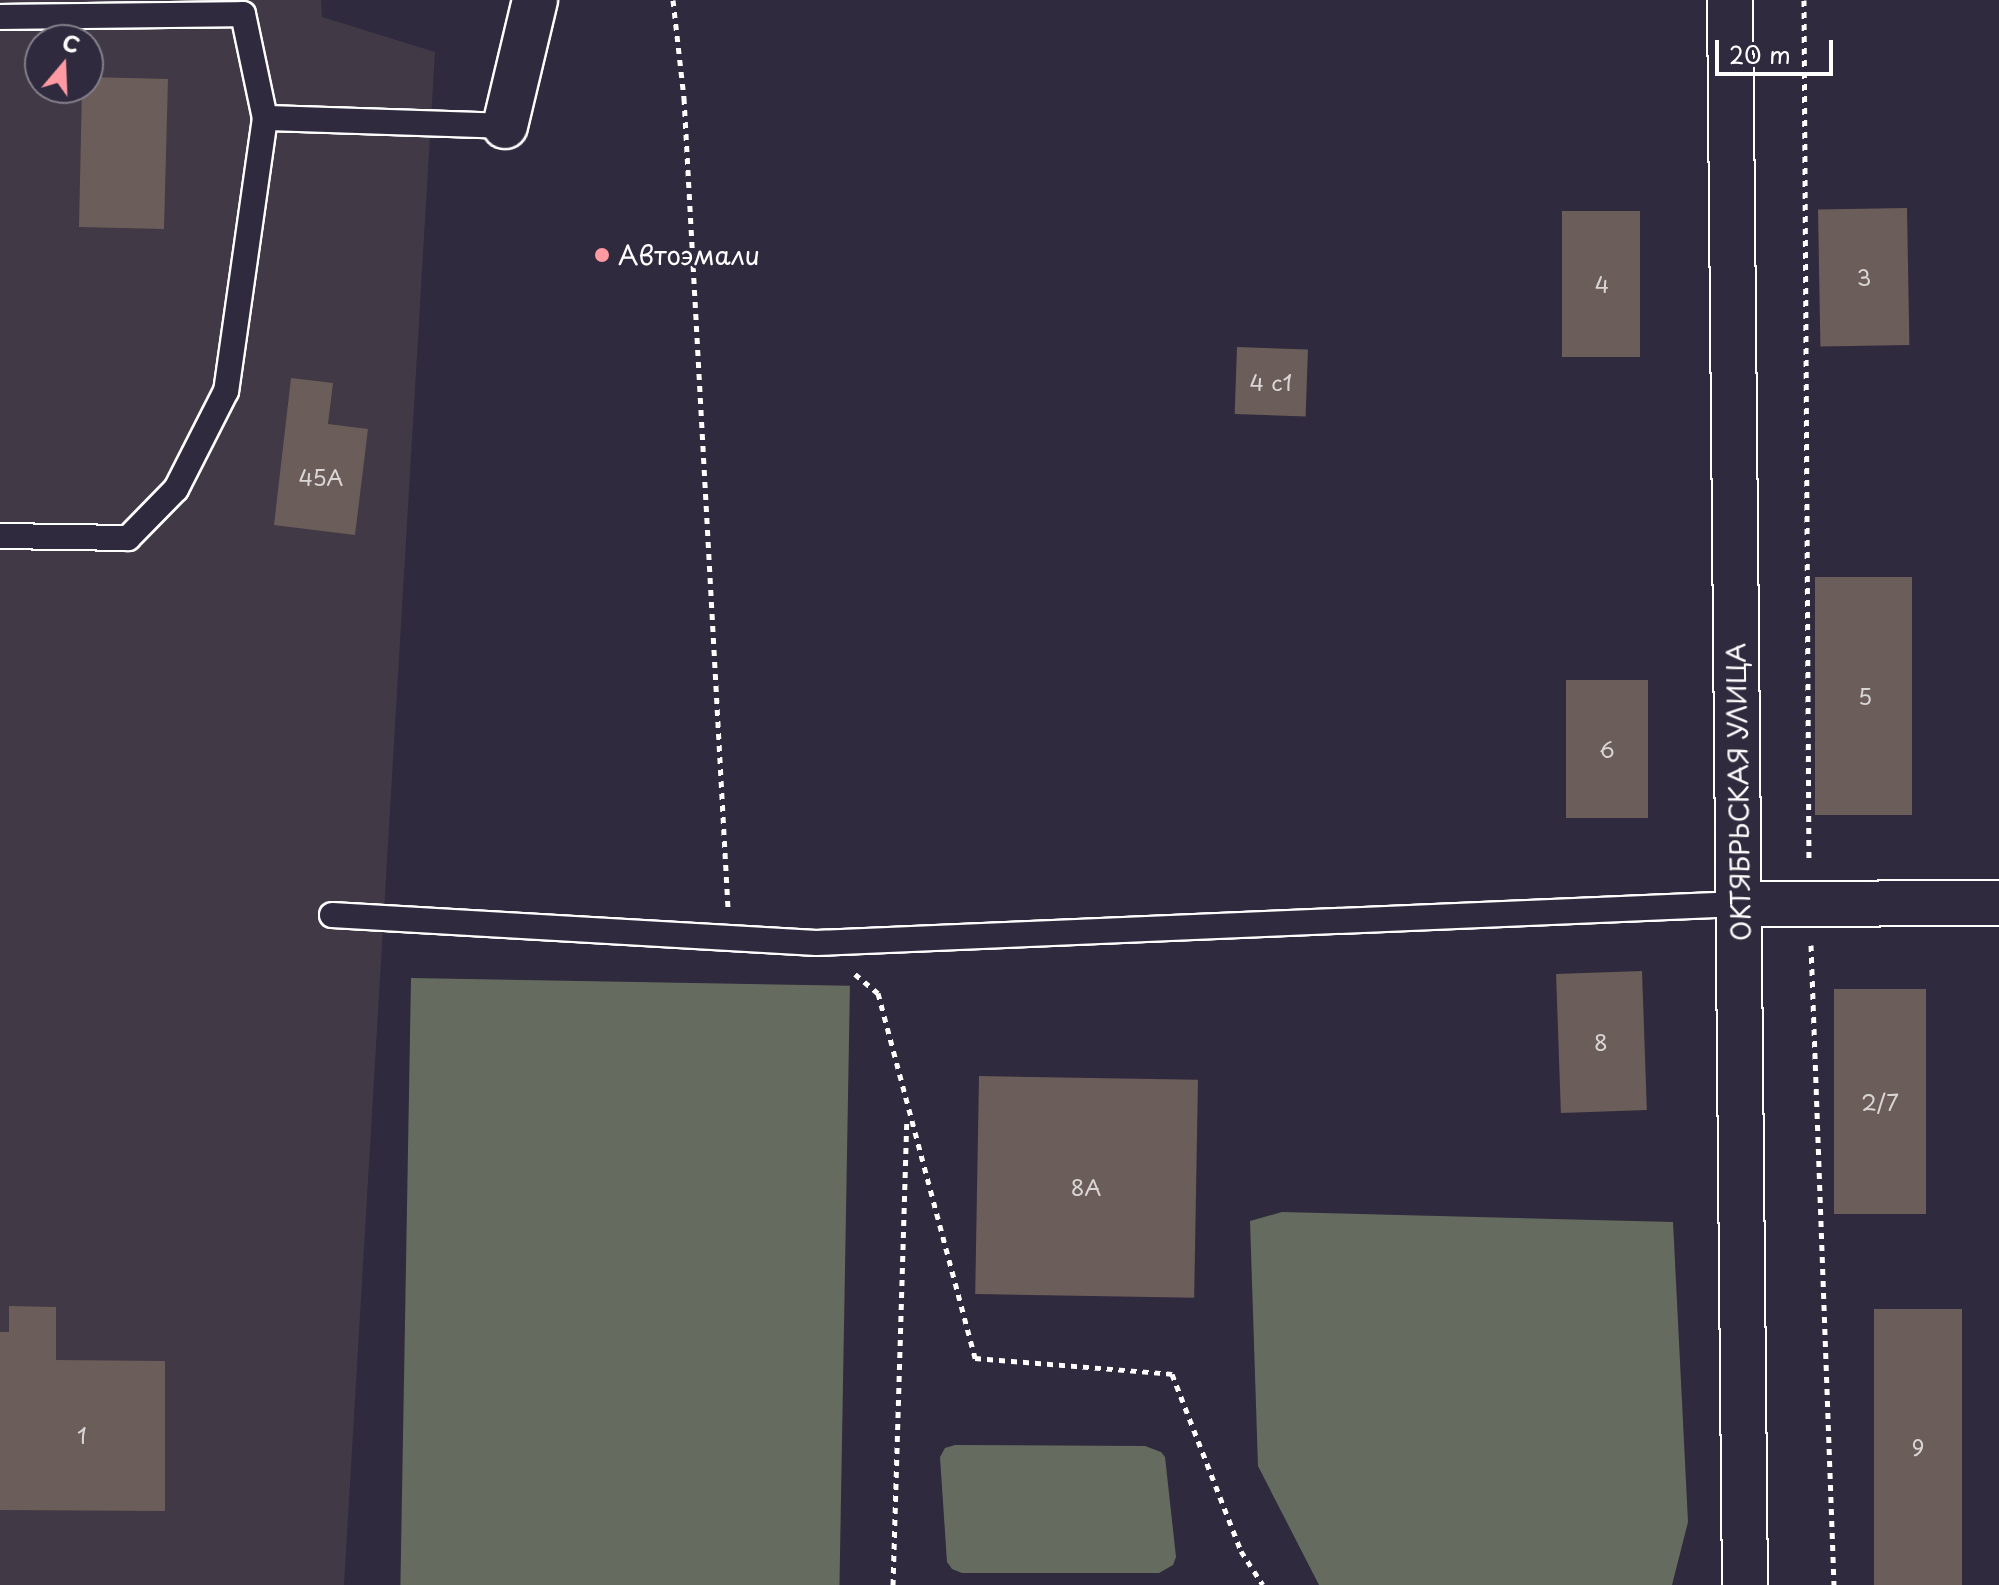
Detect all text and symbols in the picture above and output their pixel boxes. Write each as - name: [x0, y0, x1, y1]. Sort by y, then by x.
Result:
- north arrow: [24, 24, 104, 104]
- text: С: [58, 24, 85, 61]
- scale bar: [1719, 24, 1837, 74]
- text: 20 m: [1729, 36, 1791, 72]
- place label: Автоэмали: [618, 239, 760, 271]
- marker: Автоэмали: [593, 246, 611, 264]
- house number: 3: [1857, 264, 1871, 290]
- house number: 4: [1595, 271, 1609, 297]
- house number: 4 с1: [1249, 369, 1293, 395]
- house number: 45А: [299, 464, 343, 490]
- street label: ОКТЯБРЬСКАЯ УЛИЦА: [1720, 643, 1756, 941]
- house number: 5: [1858, 683, 1872, 709]
- house number: 6: [1599, 736, 1615, 762]
- house number: 8: [1594, 1029, 1608, 1055]
- house number: 2/7: [1861, 1089, 1899, 1115]
- house number: 8А: [1071, 1174, 1101, 1200]
- house number: 1: [77, 1422, 87, 1448]
- house number: 9: [1912, 1434, 1924, 1460]

